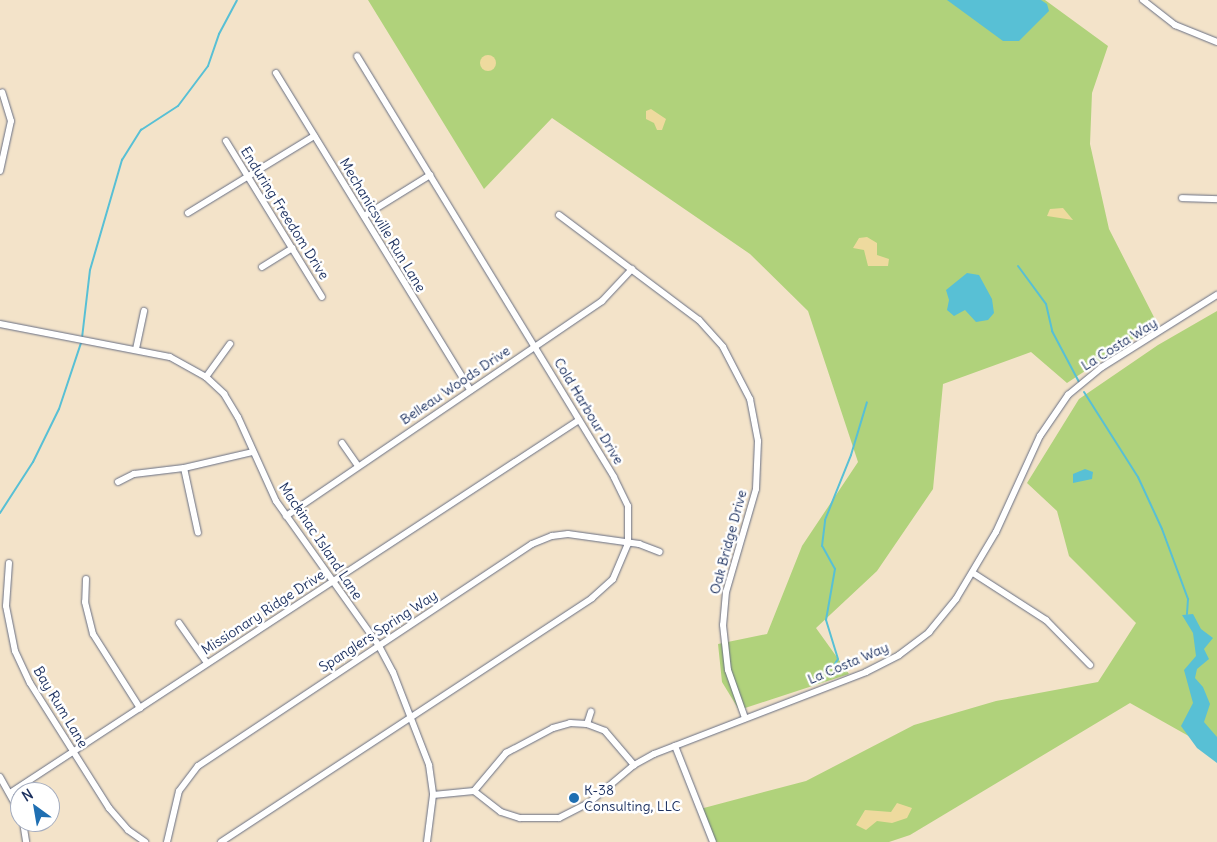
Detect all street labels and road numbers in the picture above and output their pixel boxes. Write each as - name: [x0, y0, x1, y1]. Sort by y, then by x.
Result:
- street label: Enduring Freedom Drive: [237, 144, 333, 282]
- street label: Mechanicsville Run Lane: [336, 155, 430, 295]
- street label: La Costa Way: [1078, 314, 1160, 374]
- street label: Belleau Woods Drive: [397, 342, 513, 428]
- street label: Cold Harbour Drive: [551, 355, 627, 467]
- street label: Mackinac Island Lane: [276, 479, 366, 603]
- street label: Oak Bridge Drive: [706, 488, 750, 596]
- street label: Missionary Ridge Drive: [198, 566, 328, 658]
- street label: Spanglers Spring Way: [316, 586, 440, 676]
- street label: La Costa Way: [805, 638, 891, 688]
- street label: Bay Rum Lane: [30, 663, 92, 751]

